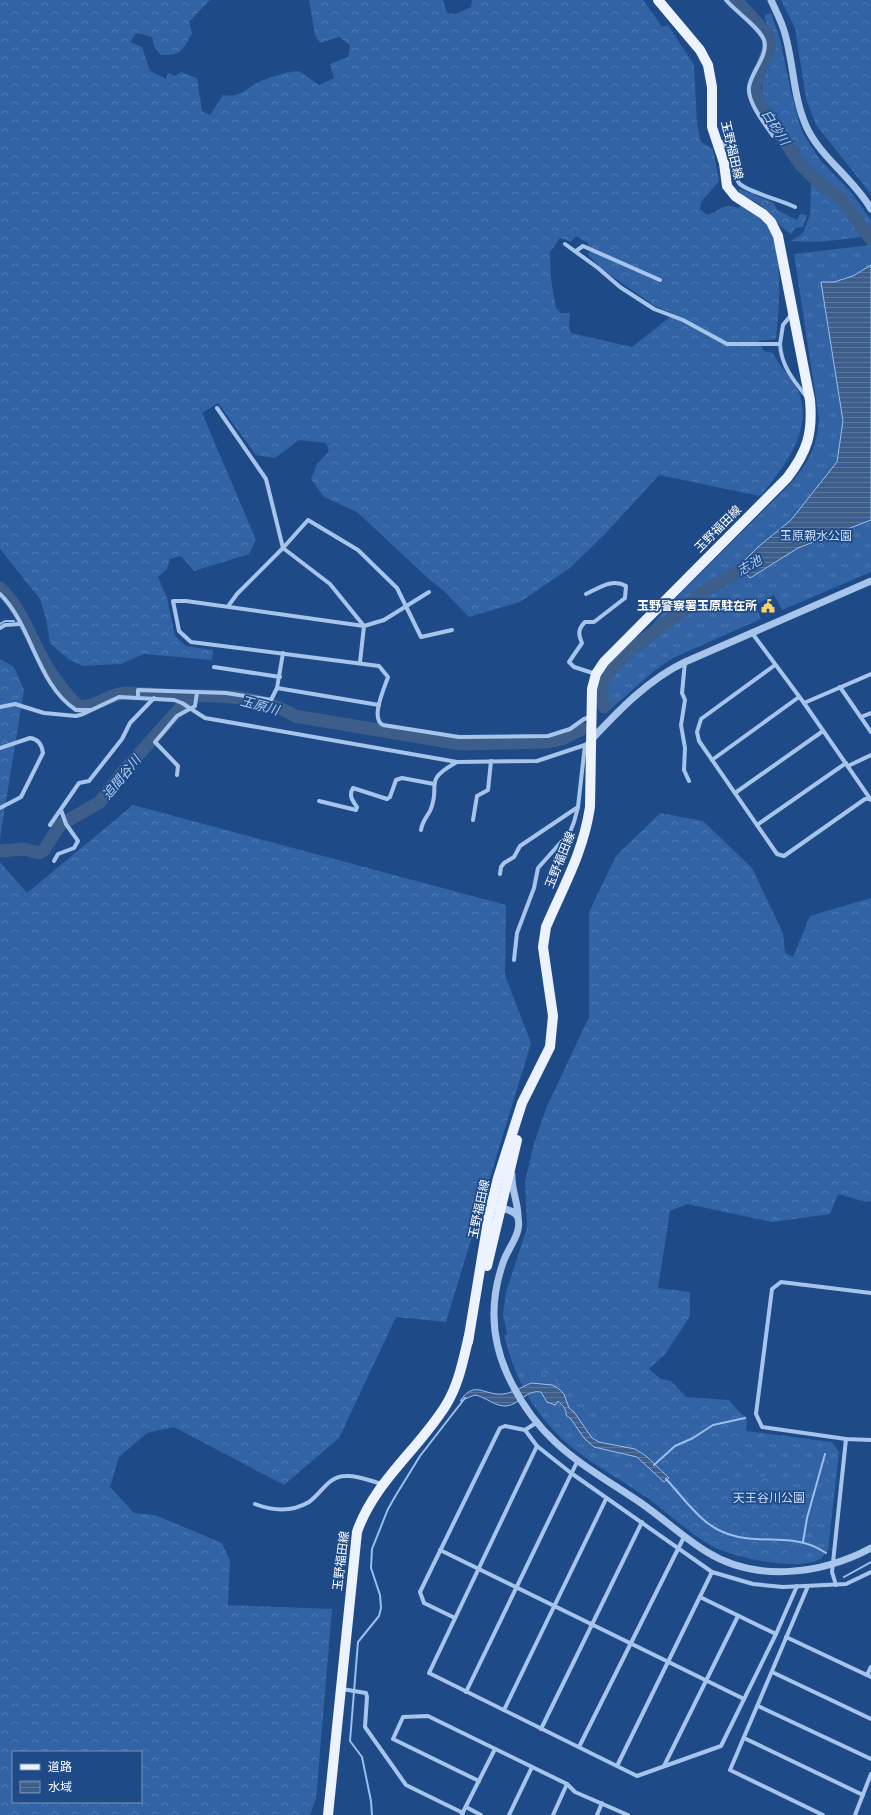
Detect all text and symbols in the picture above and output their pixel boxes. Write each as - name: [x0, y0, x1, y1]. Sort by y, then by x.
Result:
- water label: 白砂川: [758, 106, 795, 150]
- street label: 玉野福田線: [717, 119, 748, 181]
- street label: 玉野福田線: [690, 501, 745, 556]
- park label: 玉原親水公園: [780, 527, 852, 544]
- water label: 志池: [733, 550, 766, 579]
- place label: 玉野警察署玉原駐在所: [637, 597, 757, 614]
- public building icon: 玉野警察署玉原駐在所: [760, 598, 776, 614]
- water label: 玉原川: [239, 691, 283, 719]
- water label: 追間谷川: [98, 750, 146, 803]
- street label: 玉野福田線: [540, 829, 579, 891]
- street label: 玉野福田線: [464, 1178, 493, 1240]
- park label: 天王谷川公園: [733, 1489, 805, 1506]
- street label: 玉野福田線: [328, 1530, 353, 1592]
- legend: [12, 1751, 142, 1803]
- text: 道路: [48, 1758, 72, 1775]
- text: 水域: [48, 1778, 72, 1795]

